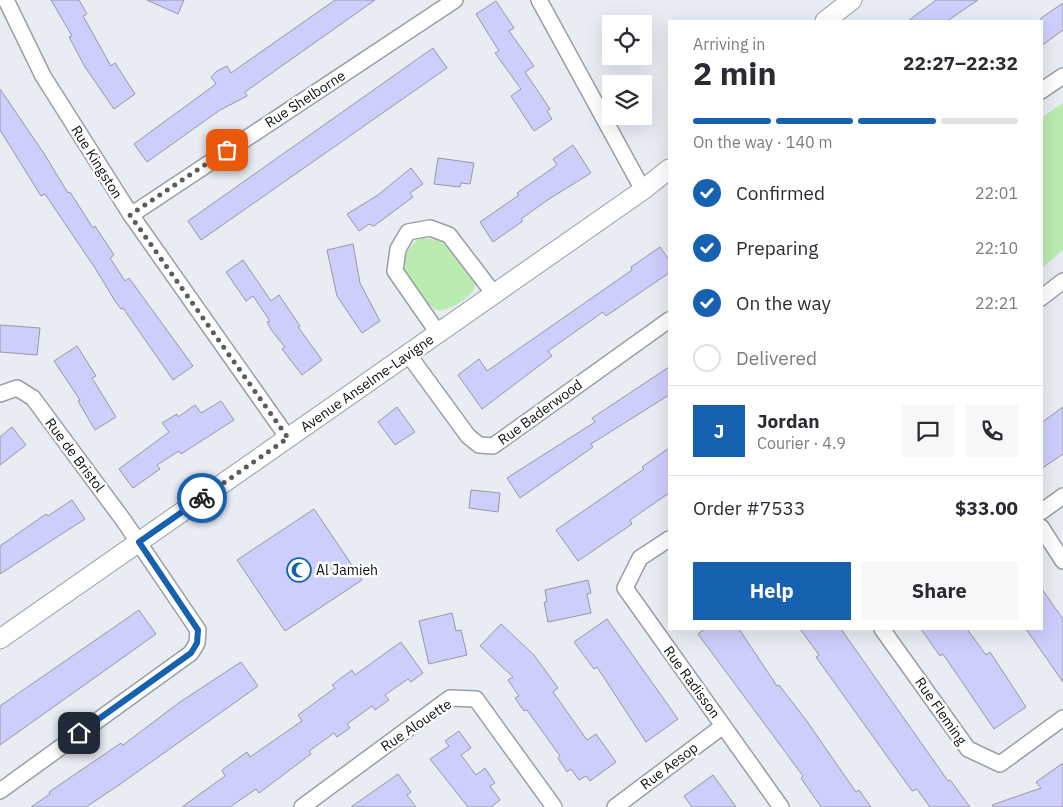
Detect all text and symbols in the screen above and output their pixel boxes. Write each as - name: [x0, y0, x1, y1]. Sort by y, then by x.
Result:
- map controls: [602, 15, 652, 125]
- button: locate: [602, 15, 652, 65]
- text: Arriving in: [693, 34, 765, 54]
- text: 22:27–22:32: [903, 51, 1018, 75]
- text: 2 min: [693, 52, 777, 94]
- street label: Rue Shelborne: [261, 66, 349, 132]
- button: layers: [602, 75, 652, 125]
- street label: Rue Kingston: [67, 122, 127, 202]
- pin: [206, 129, 248, 171]
- text: On the way · 140 m: [693, 132, 832, 152]
- icon: bag: [213, 136, 241, 164]
- icon: check: [693, 179, 721, 207]
- text: Confirmed: [736, 181, 825, 205]
- text: 22:01: [975, 183, 1018, 203]
- icon: check: [693, 234, 721, 262]
- text: Preparing: [736, 236, 818, 260]
- text: 22:10: [975, 238, 1018, 258]
- icon: check: [693, 289, 721, 317]
- text: On the way: [736, 291, 831, 315]
- text: 22:21: [975, 293, 1018, 313]
- street label: Avenue Anselme-Lavigne: [297, 330, 437, 436]
- text: Delivered: [736, 346, 817, 370]
- street label: Rue Baderwood: [494, 375, 586, 449]
- button: chat: [902, 405, 954, 457]
- button: phone: [966, 405, 1018, 457]
- text: Jordan: [757, 409, 820, 433]
- street label: Rue de Bristol: [41, 414, 109, 496]
- text: J: [714, 419, 724, 443]
- text: Courier · 4.9: [757, 433, 846, 453]
- courier: [177, 473, 227, 523]
- icon: bike: [188, 484, 216, 512]
- text: Order #7533: [693, 496, 805, 520]
- text: $33.00: [955, 496, 1018, 520]
- mosque icon: Al Jamieh: [286, 557, 312, 583]
- place label: Al Jamieh: [316, 561, 378, 579]
- button: Help: [693, 562, 851, 620]
- button: Share: [861, 562, 1018, 620]
- street label: Rue Radisson: [660, 642, 724, 722]
- street label: Rue Fleming: [911, 674, 971, 749]
- street label: Rue Alouette: [377, 695, 455, 755]
- pin: [58, 712, 100, 754]
- icon: home: [65, 719, 93, 747]
- street label: Rue Aesop: [637, 739, 701, 793]

